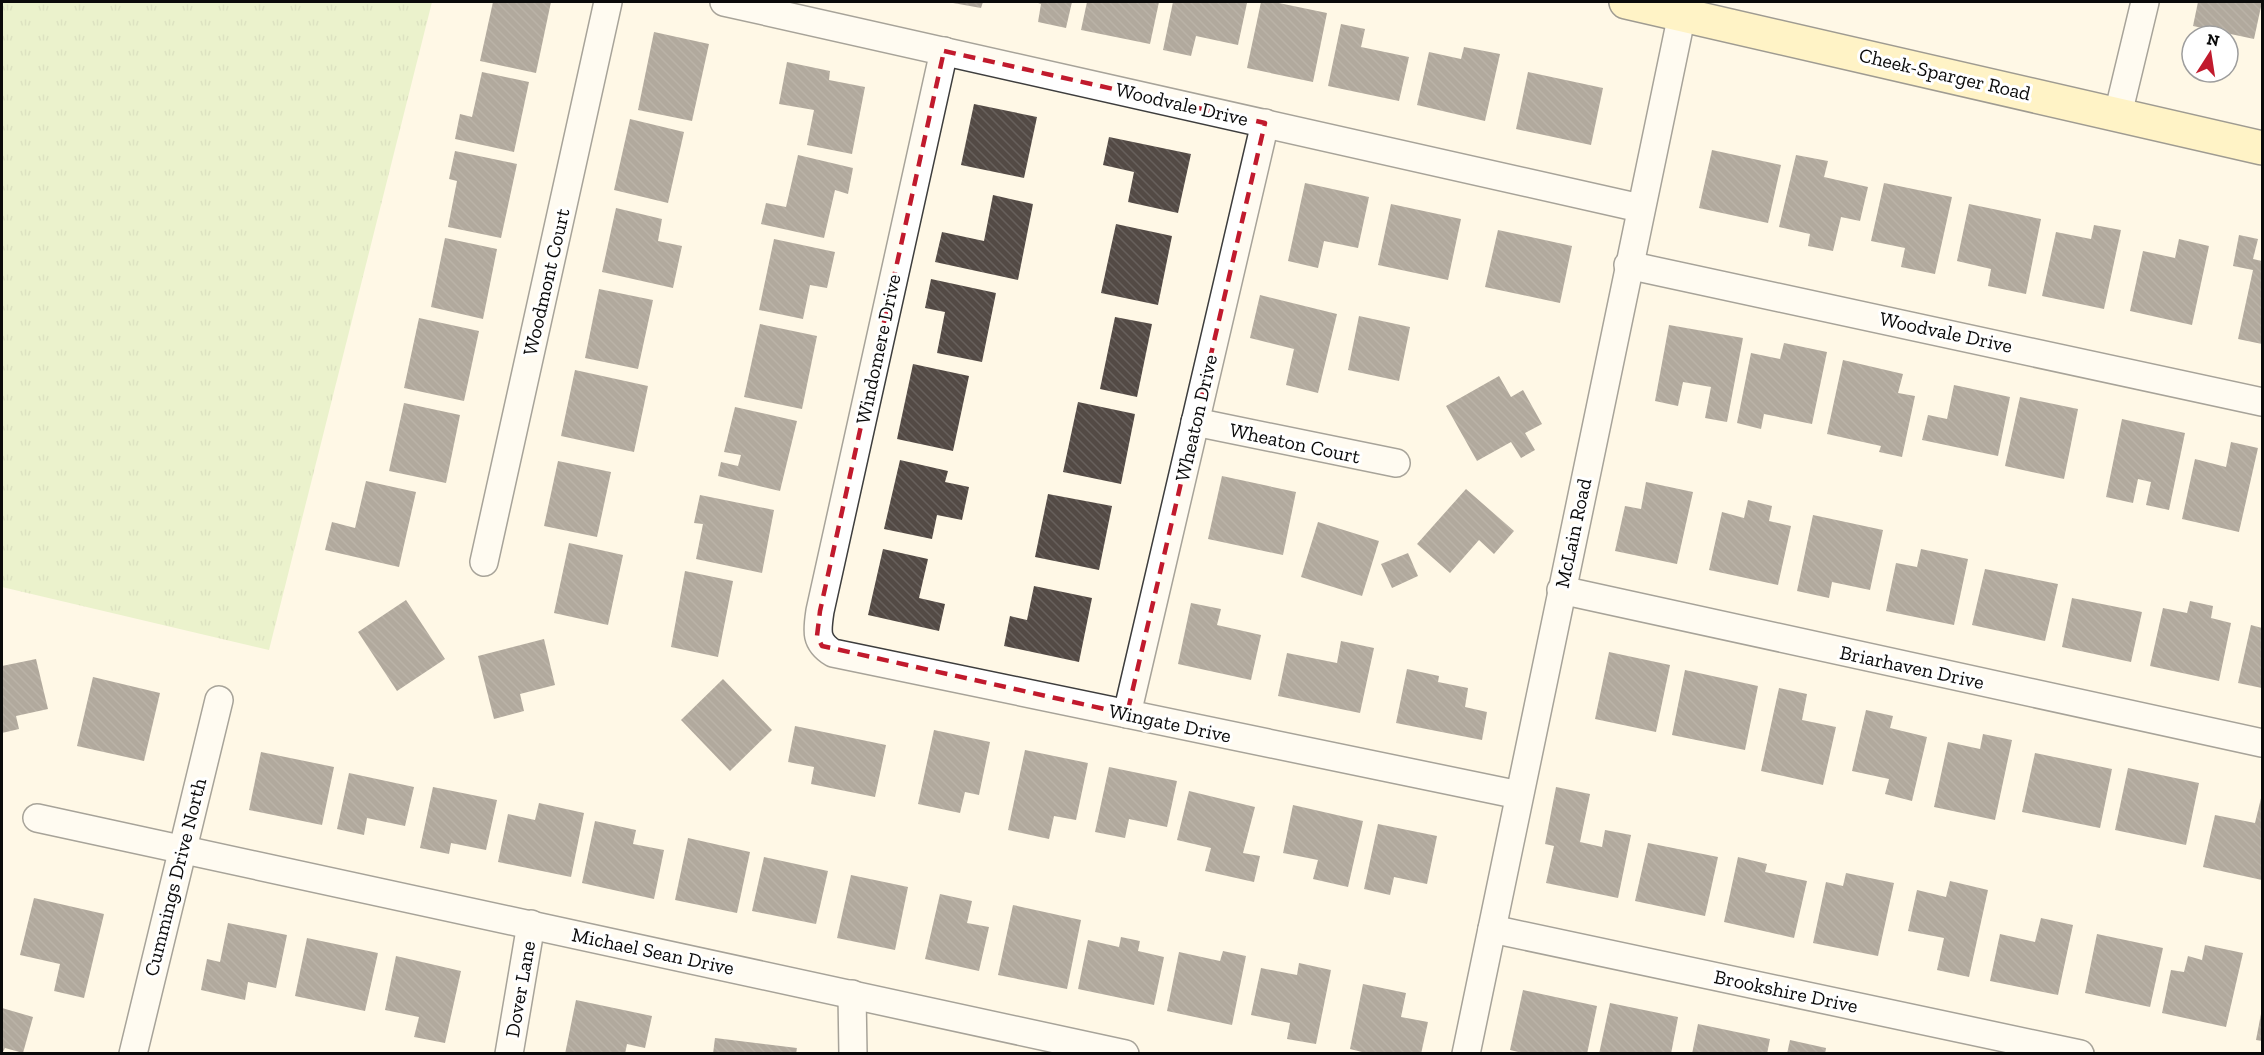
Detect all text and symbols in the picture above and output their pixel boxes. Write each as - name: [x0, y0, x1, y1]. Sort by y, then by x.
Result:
- north arrow: [2180, 24, 2240, 84]
- text: N: [2205, 29, 2221, 50]
- street label: Cheek-Sparger Road: [1857, 43, 2033, 105]
- street label: Woodvale Drive: [1113, 77, 1251, 131]
- street label: Woodmont Court: [517, 205, 575, 358]
- street label: Windomere Drive: [850, 272, 906, 426]
- street label: Woodvale Drive: [1877, 306, 2015, 358]
- street label: Wheaton Drive: [1170, 352, 1222, 484]
- street label: Wheaton Court: [1228, 417, 1363, 469]
- street label: McLain Road: [1550, 476, 1596, 590]
- street label: Briarhaven Drive: [1838, 640, 1986, 694]
- street label: Wingate Drive: [1107, 698, 1233, 748]
- street label: Cummings Drive North: [139, 775, 211, 978]
- street label: Michael Sean Drive: [570, 922, 736, 980]
- street label: Dover Lane: [500, 939, 540, 1039]
- street label: Brookshire Drive: [1712, 964, 1860, 1018]

